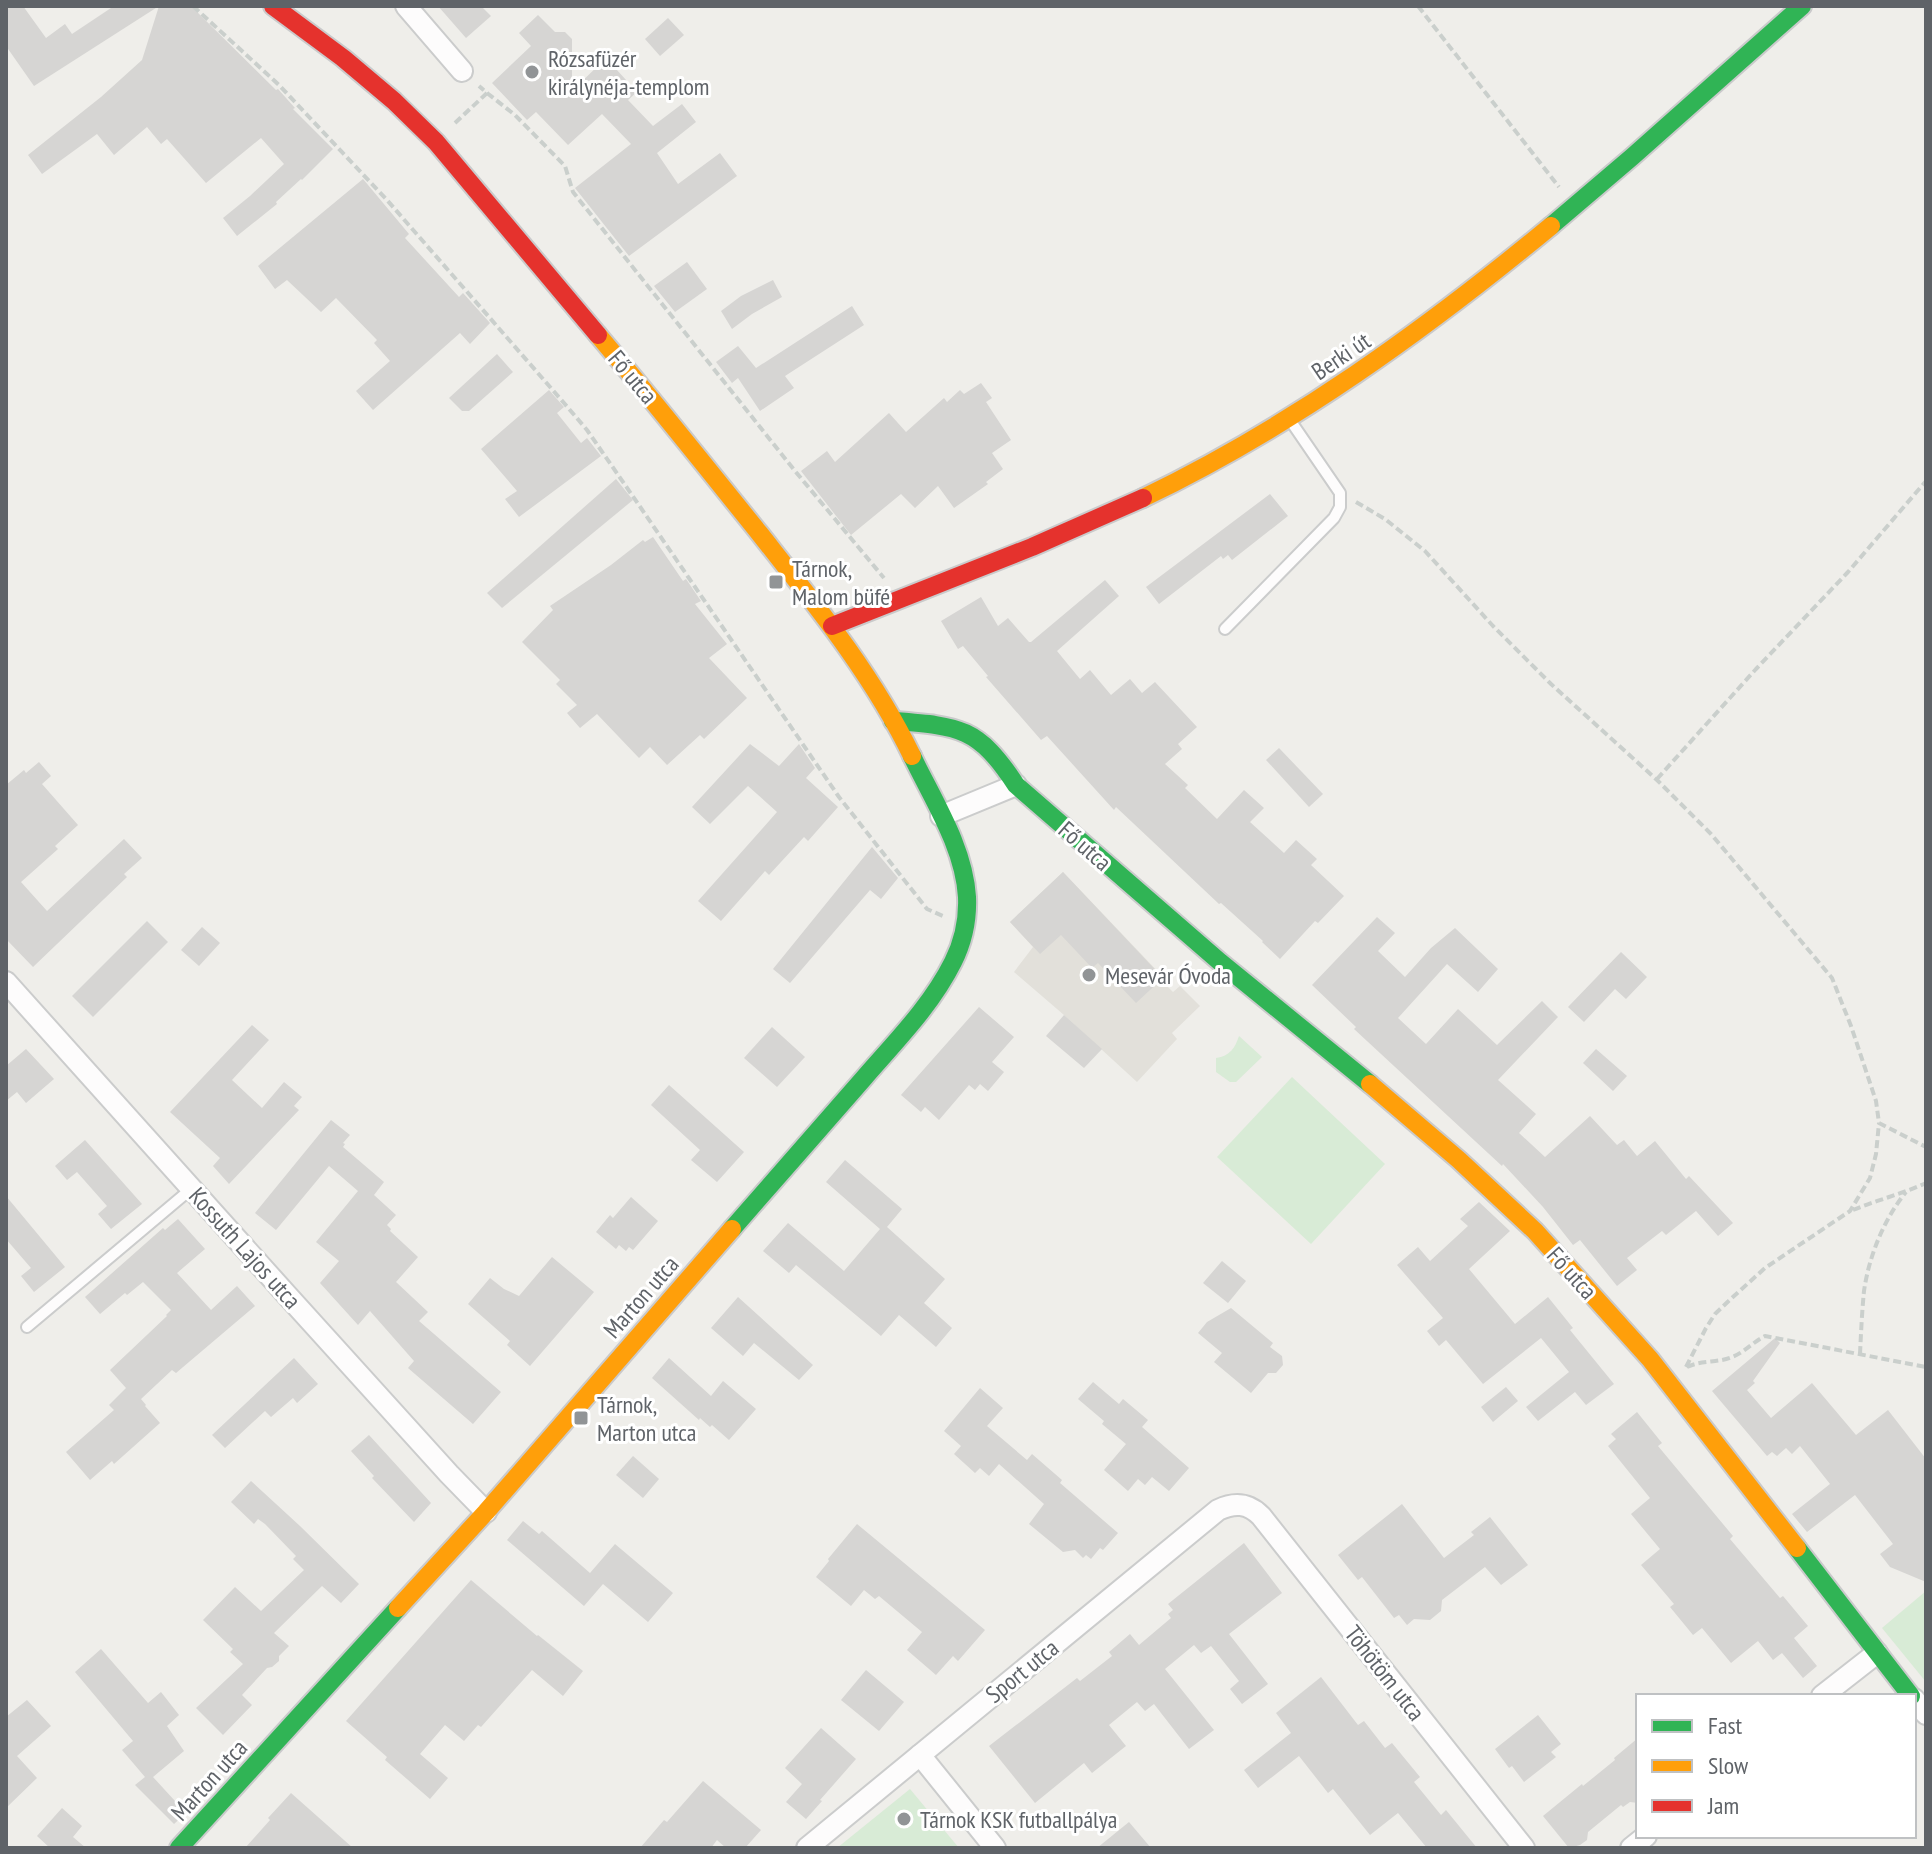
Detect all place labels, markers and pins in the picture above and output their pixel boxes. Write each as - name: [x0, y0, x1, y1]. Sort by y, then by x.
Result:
- place label: Rózsafüzér királynéja-templom: [548, 43, 709, 102]
- marker: Rózsafüzér királynéja-templom: [523, 63, 541, 81]
- place label: Tárnok, Malom büfé: [792, 553, 890, 612]
- marker: Tárnok, Malom büfé: [767, 573, 785, 591]
- place label: Mesevár Óvoda: [1105, 960, 1231, 991]
- marker: Mesevár Óvoda: [1080, 966, 1098, 984]
- place label: Tárnok, Marton utca: [597, 1389, 696, 1448]
- marker: Tárnok, Marton utca: [572, 1409, 590, 1427]
- place label: Tárnok KSK futballpálya: [920, 1804, 1117, 1835]
- marker: Tárnok KSK futballpálya: [895, 1810, 913, 1828]

